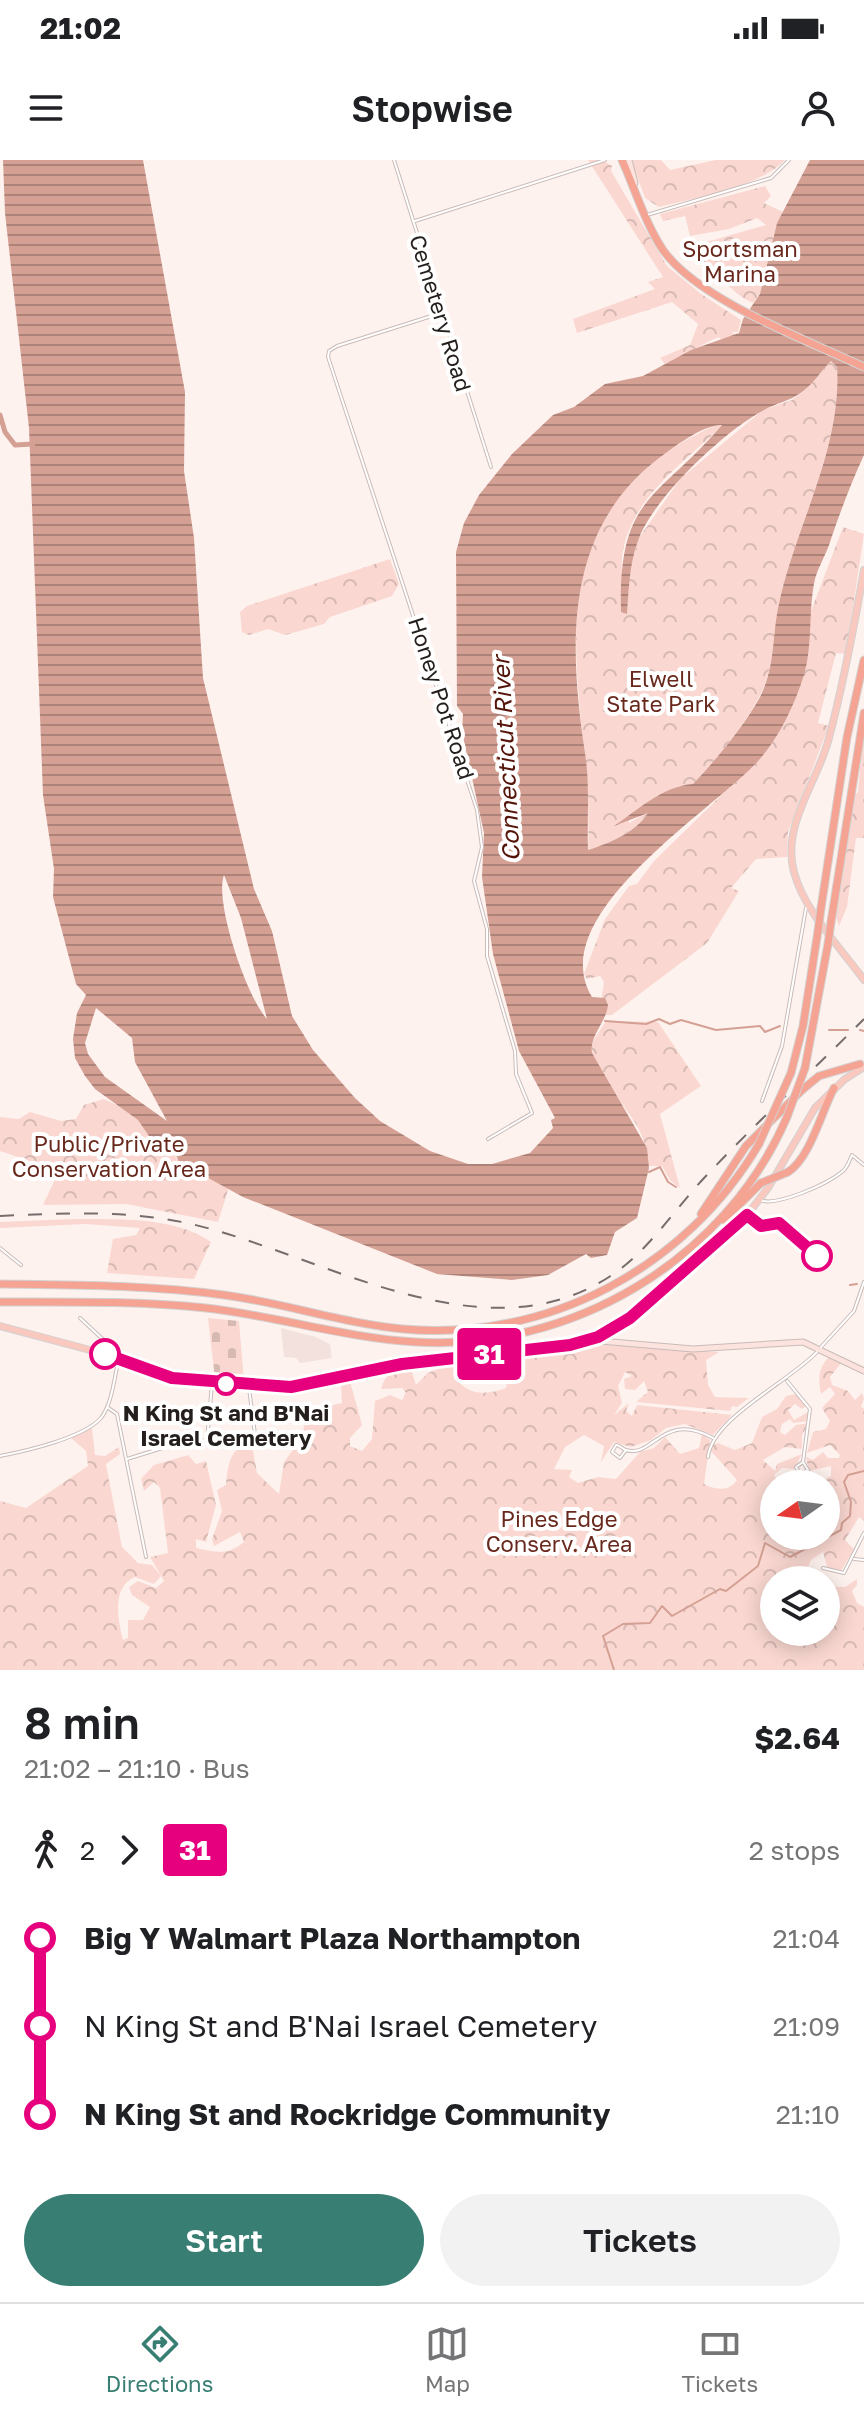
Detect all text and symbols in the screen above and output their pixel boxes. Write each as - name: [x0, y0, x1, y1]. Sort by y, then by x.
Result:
- text: 21:02: [40, 10, 121, 46]
- icon: menu: [24, 86, 68, 130]
- icon: person: [796, 86, 840, 130]
- text: Stopwise: [351, 87, 513, 130]
- street label: Cemetery Road: [404, 231, 478, 395]
- park label: Sportsman Marina: [682, 235, 798, 287]
- street label: Honey Pot Road: [403, 613, 481, 783]
- water label: Connecticut River: [485, 652, 525, 862]
- park label: Elwell State Park: [606, 665, 716, 717]
- park label: Public/Private Conservation Area: [12, 1130, 206, 1182]
- unlabelled marker: [802, 1241, 832, 1271]
- line badge: 31: [453, 1328, 525, 1380]
- text: 31: [473, 1337, 505, 1370]
- unlabelled marker: [90, 1339, 120, 1369]
- marker: N King St and B'Nai Israel Cemetery: [215, 1373, 237, 1395]
- place label: N King St and B'Nai Israel Cemetery: [123, 1399, 329, 1451]
- north arrow: [760, 1470, 840, 1550]
- map controls: [760, 1470, 840, 1646]
- park label: Pines Edge Conserv. Area: [486, 1505, 632, 1557]
- button: layers: [760, 1566, 840, 1646]
- text: 8 min: [24, 1696, 140, 1749]
- text: $2.64: [754, 1720, 840, 1756]
- text: 21:02 – 21:10 · Bus: [24, 1753, 249, 1784]
- icon: walk: [24, 1828, 68, 1872]
- icon: forward: [107, 1828, 151, 1872]
- text: 31: [179, 1833, 211, 1866]
- text: 2: [80, 1835, 95, 1866]
- text: 2 stops: [749, 1835, 840, 1866]
- text: Big Y Walmart Plaza Northampton: [84, 1920, 580, 1956]
- text: 21:04: [773, 1923, 840, 1954]
- text: N King St and B'Nai Israel Cemetery: [84, 2008, 597, 2044]
- text: 21:09: [773, 2011, 840, 2042]
- text: N King St and Rockridge Community: [84, 2096, 611, 2132]
- text: 21:10: [776, 2099, 840, 2130]
- button: Start: [24, 2194, 424, 2286]
- button: Tickets: [440, 2194, 840, 2286]
- tab: Directions: [106, 2322, 213, 2397]
- tab: Map: [425, 2322, 470, 2397]
- tab: Tickets: [681, 2322, 758, 2397]

